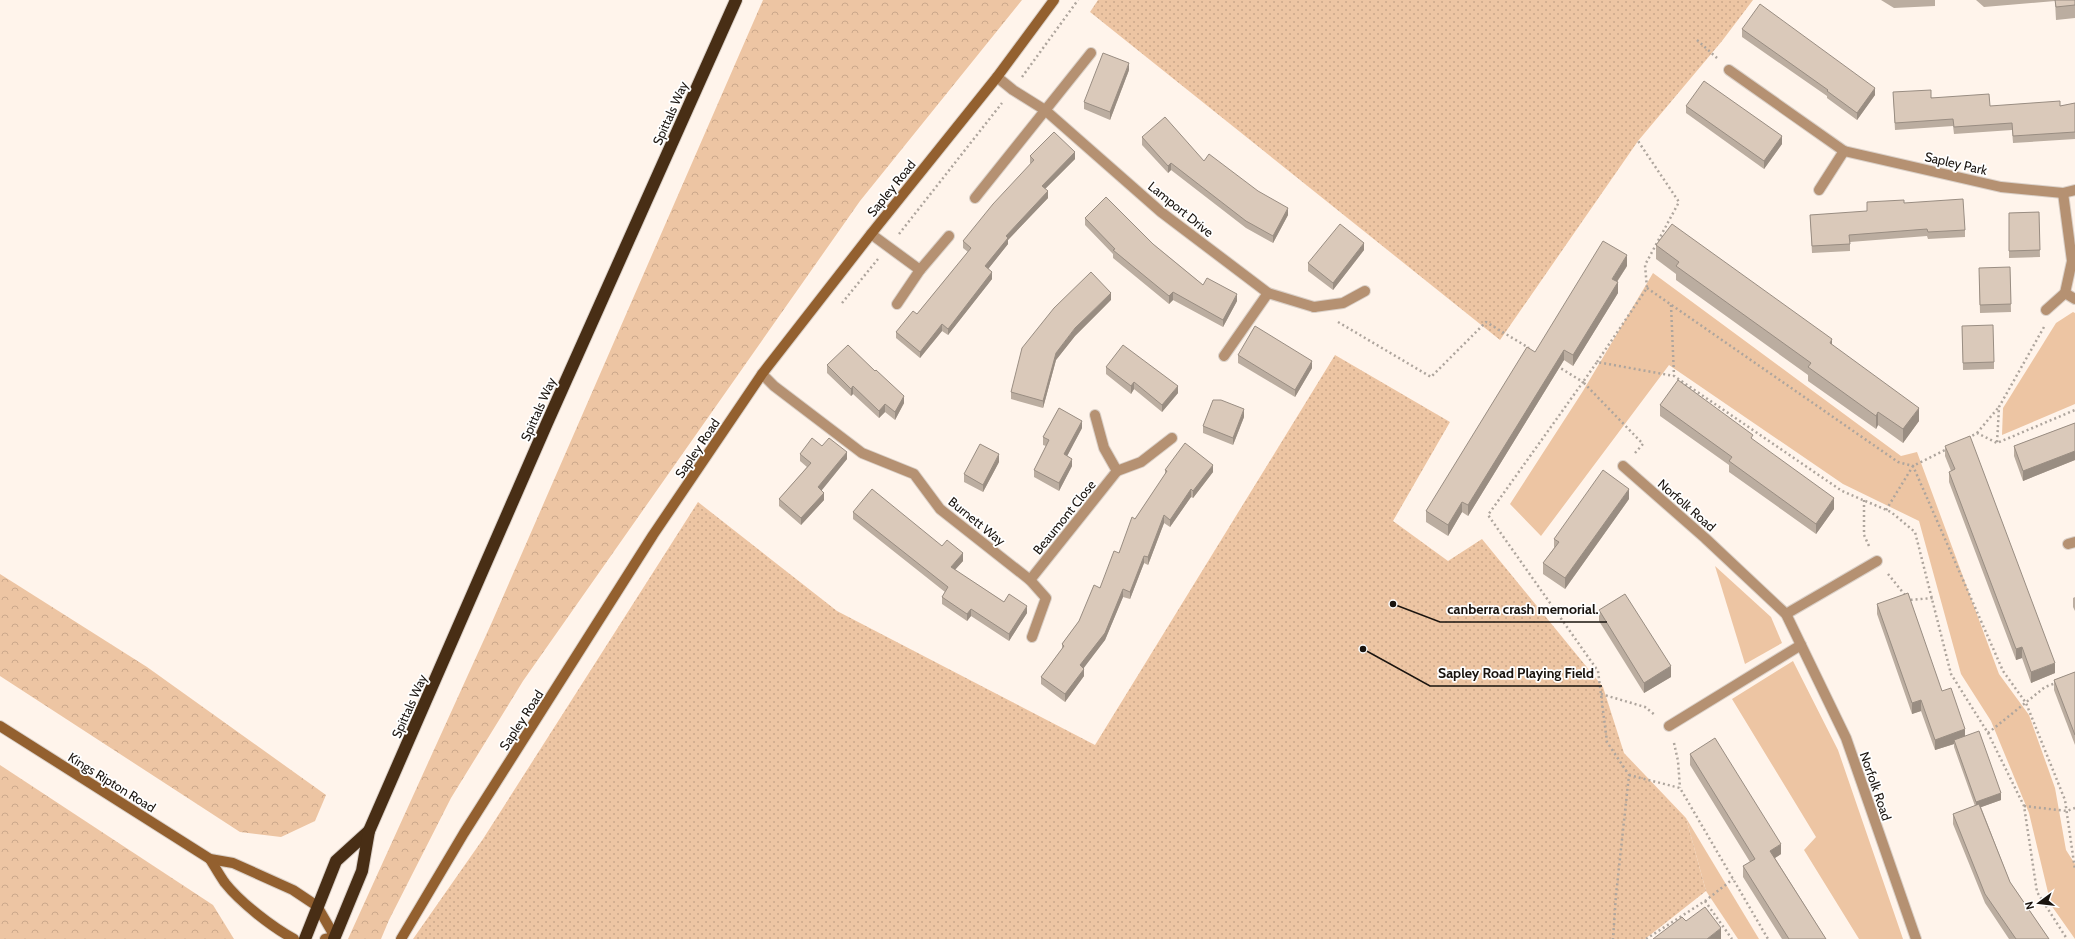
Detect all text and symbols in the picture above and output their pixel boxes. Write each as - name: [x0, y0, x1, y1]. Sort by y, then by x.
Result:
- street label: Spittals Way: [649, 78, 691, 147]
- street label: Sapley Park: [1923, 148, 1989, 178]
- street label: Sapley Road: [863, 156, 919, 220]
- street label: Lamport Drive: [1145, 178, 1217, 240]
- street label: Spittals Way: [517, 374, 559, 443]
- street label: Sapley Road: [671, 415, 723, 481]
- street label: Norfolk Road: [1655, 475, 1719, 535]
- street label: Beaumont Close: [1029, 476, 1099, 557]
- street label: Burnett Way: [945, 493, 1009, 549]
- callout: canberra crash memorial.: [1440, 596, 1607, 622]
- text: canberra crash memorial.: [1447, 600, 1599, 618]
- callout: Sapley Road Playing Field: [1430, 660, 1602, 686]
- text: Sapley Road Playing Field: [1438, 664, 1594, 682]
- street label: Spittals Way: [388, 671, 430, 740]
- street label: Sapley Road: [496, 687, 546, 753]
- street label: Kings Ripton Road: [65, 749, 159, 815]
- street label: Norfolk Road: [1857, 750, 1895, 822]
- north arrow: [2019, 883, 2059, 923]
- text: N: [2022, 900, 2037, 911]

